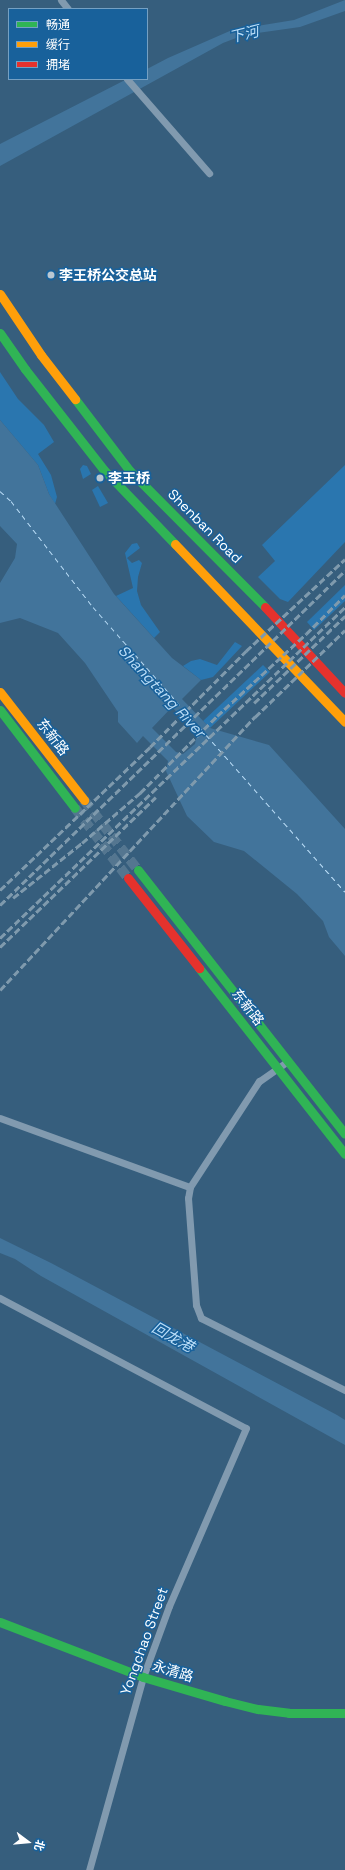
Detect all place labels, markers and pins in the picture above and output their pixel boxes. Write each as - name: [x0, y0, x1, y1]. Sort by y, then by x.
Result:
- place label: 李王桥公交总站: [59, 267, 157, 283]
- marker: 李王桥公交总站: [46, 270, 56, 280]
- place label: 李王桥: [108, 470, 150, 486]
- marker: 李王桥: [95, 473, 105, 483]

